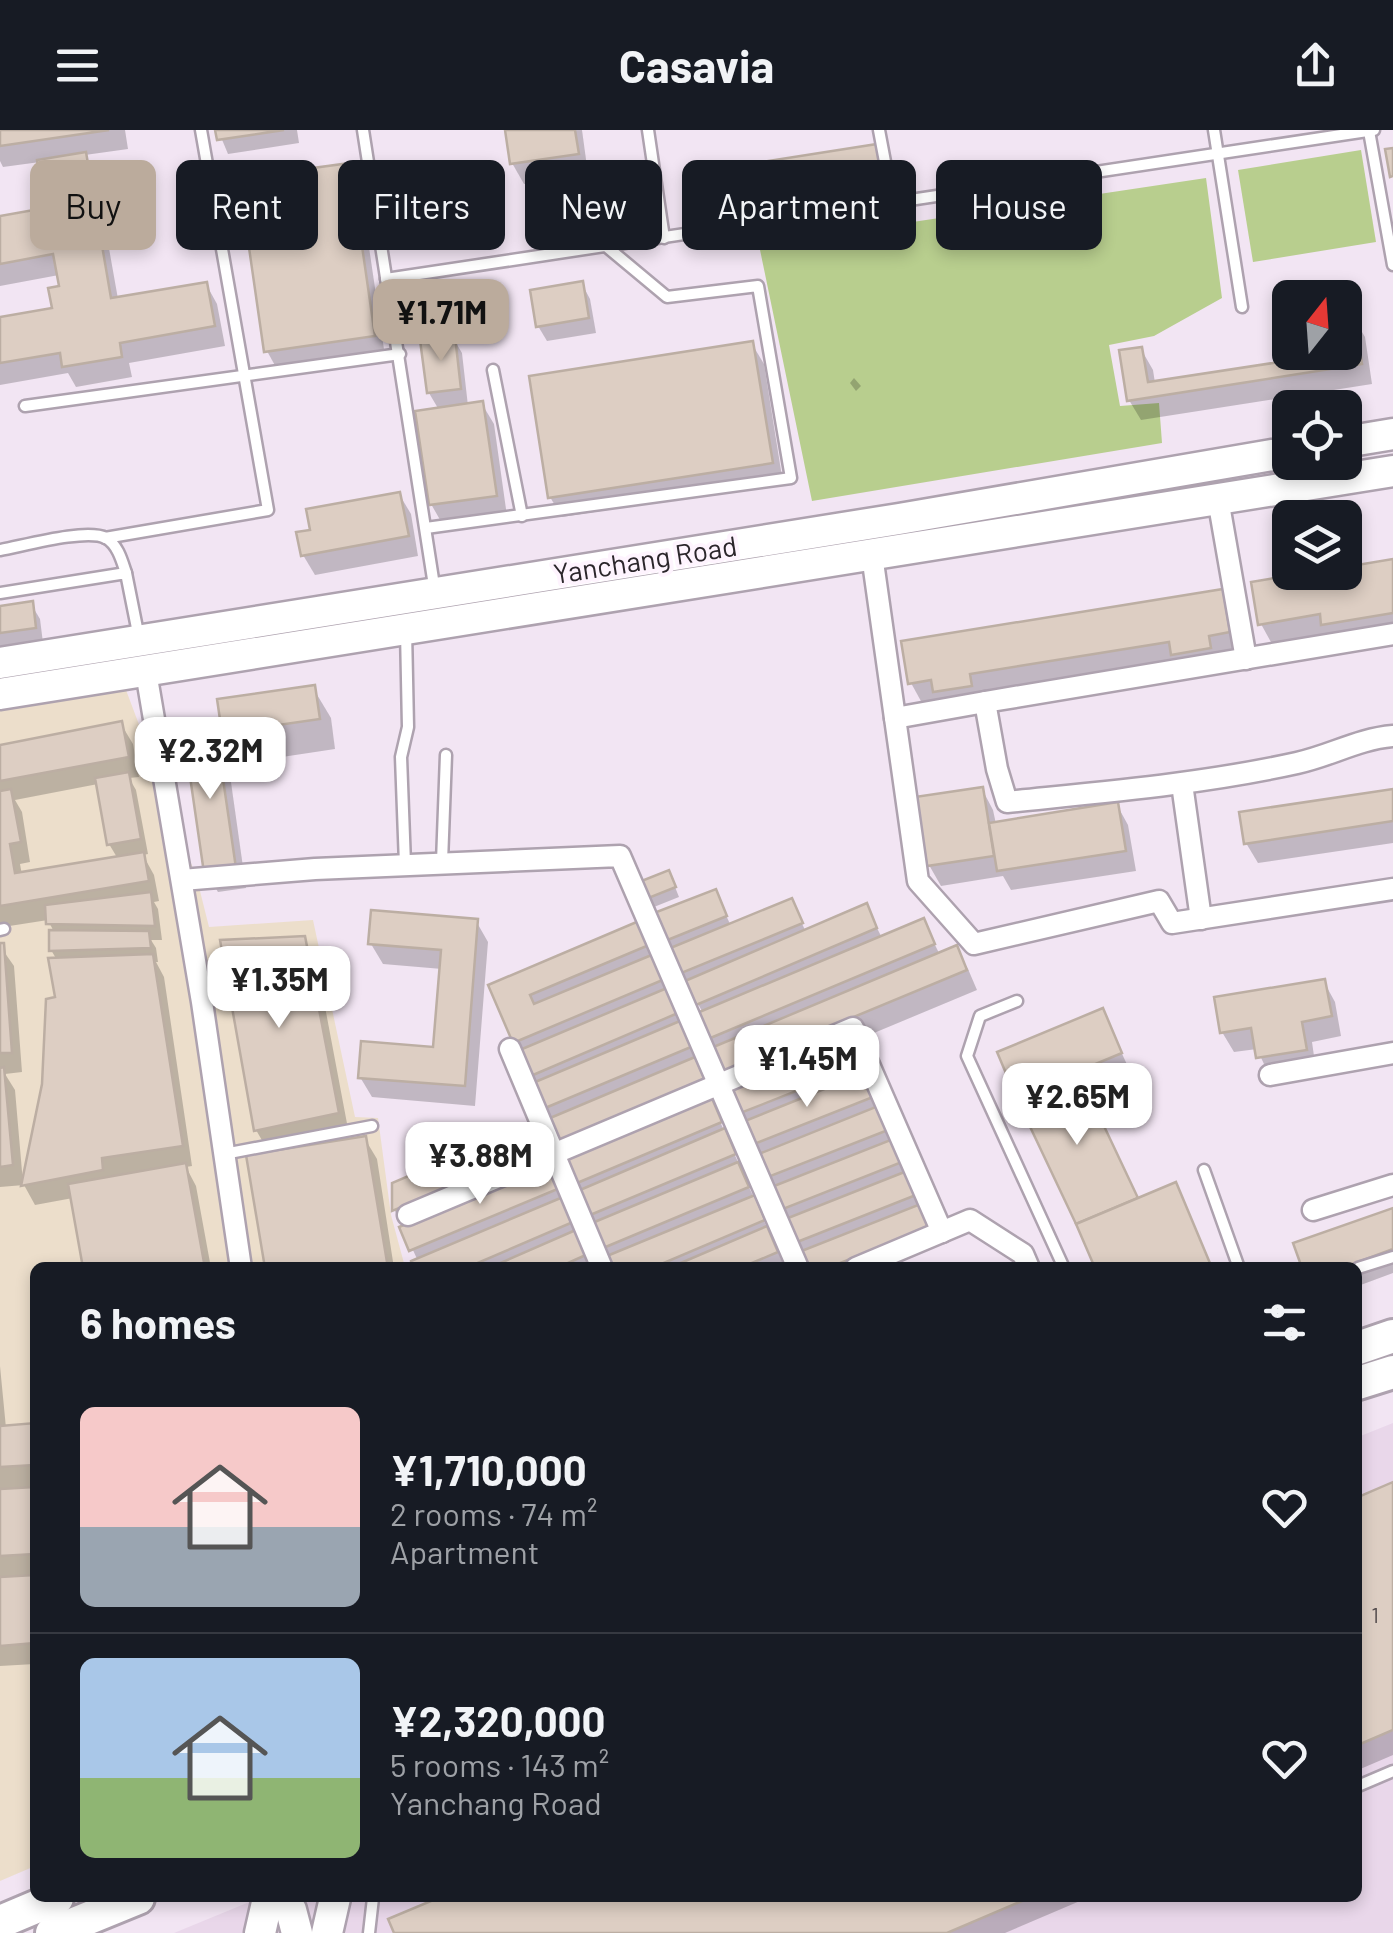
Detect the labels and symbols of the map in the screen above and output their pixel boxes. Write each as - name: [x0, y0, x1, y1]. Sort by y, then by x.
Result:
- pin: ¥1.71M: [360, 279, 522, 364]
- north arrow: [1272, 280, 1362, 370]
- street label: Yanchang Road: [551, 528, 739, 590]
- pin: ¥2.32M: [129, 717, 291, 802]
- pin: ¥1.35M: [198, 946, 360, 1031]
- pin: ¥1.45M: [726, 1025, 888, 1110]
- pin: ¥2.65M: [996, 1063, 1158, 1148]
- pin: ¥3.88M: [399, 1122, 561, 1207]
- house number: 1: [1371, 1601, 1379, 1627]

